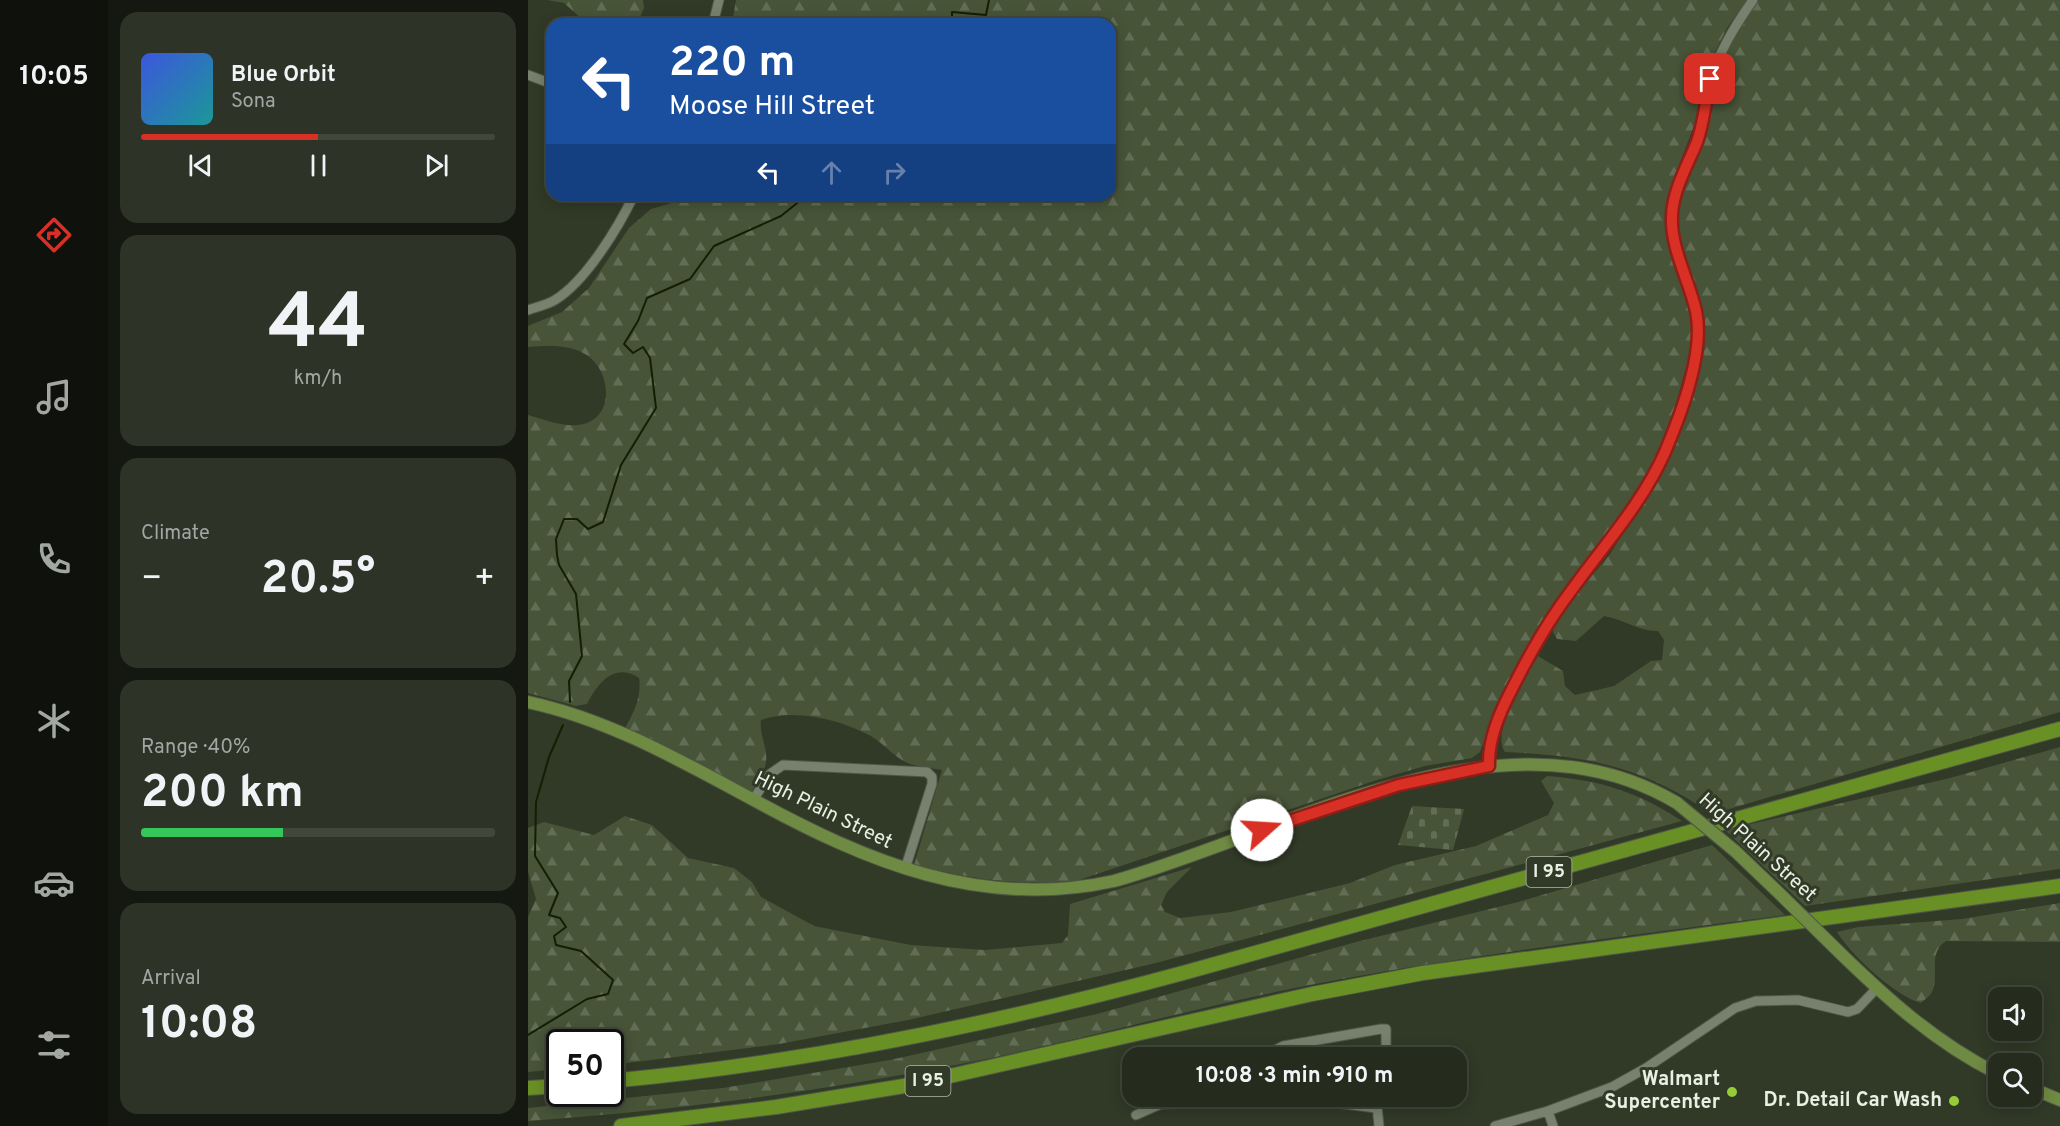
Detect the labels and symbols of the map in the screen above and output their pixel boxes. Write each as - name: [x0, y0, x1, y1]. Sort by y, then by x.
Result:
- pin: [1684, 53, 1735, 104]
- street label: High Plain Street: [750, 766, 896, 856]
- street label: High Plain Street: [1692, 788, 1822, 908]
- position arrow: [1230, 798, 1294, 862]
- road number: I 95: [1526, 857, 1572, 887]
- speed limit sign: 50: [546, 1029, 624, 1107]
- road number: I 95: [906, 1066, 950, 1096]
- place label: Walmart Supercenter: [1604, 1067, 1721, 1116]
- marker: Walmart Supercenter: [1725, 1085, 1739, 1099]
- place label: Dr. Detail Car Wash: [1764, 1088, 1942, 1114]
- marker: Dr. Detail Car Wash: [1947, 1094, 1961, 1108]

